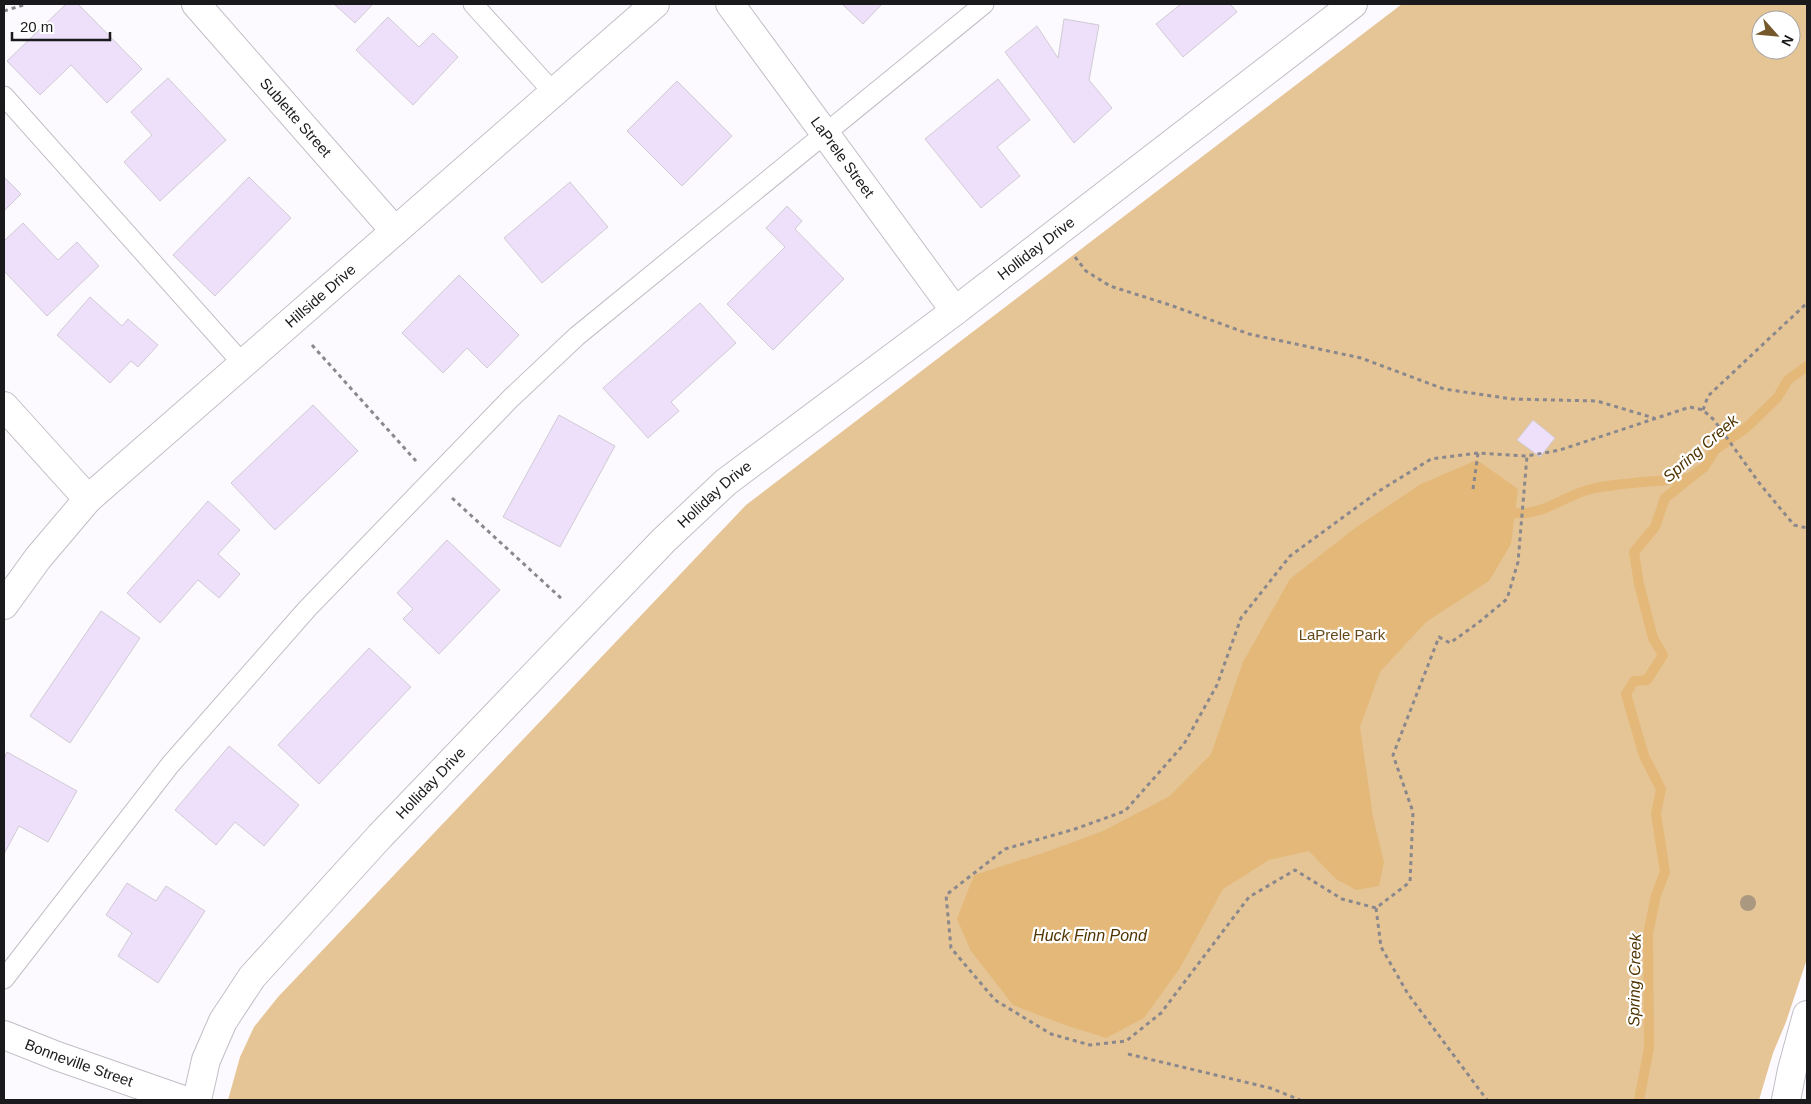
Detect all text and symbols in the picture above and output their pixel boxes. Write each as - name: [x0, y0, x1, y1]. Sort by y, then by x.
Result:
- scale bar: [12, 10, 110, 42]
- north arrow: [1751, 10, 1801, 60]
- text: 20 m: [20, 18, 53, 35]
- text: N: [1778, 33, 1797, 49]
- street label: Sublette Street: [257, 74, 336, 161]
- street label: LaPrele Street: [808, 113, 878, 201]
- street label: Holliday Drive: [994, 213, 1078, 283]
- street label: Hillside Drive: [282, 260, 359, 331]
- water label: Spring Creek: [1660, 411, 1742, 485]
- street label: Holliday Drive: [674, 457, 754, 531]
- park label: LaPrele Park: [1299, 626, 1386, 643]
- street label: Holliday Drive: [392, 743, 469, 822]
- water label: Huck Finn Pond: [1033, 927, 1148, 944]
- water label: Spring Creek: [1625, 932, 1644, 1027]
- street label: Bonneville Street: [23, 1035, 136, 1090]

